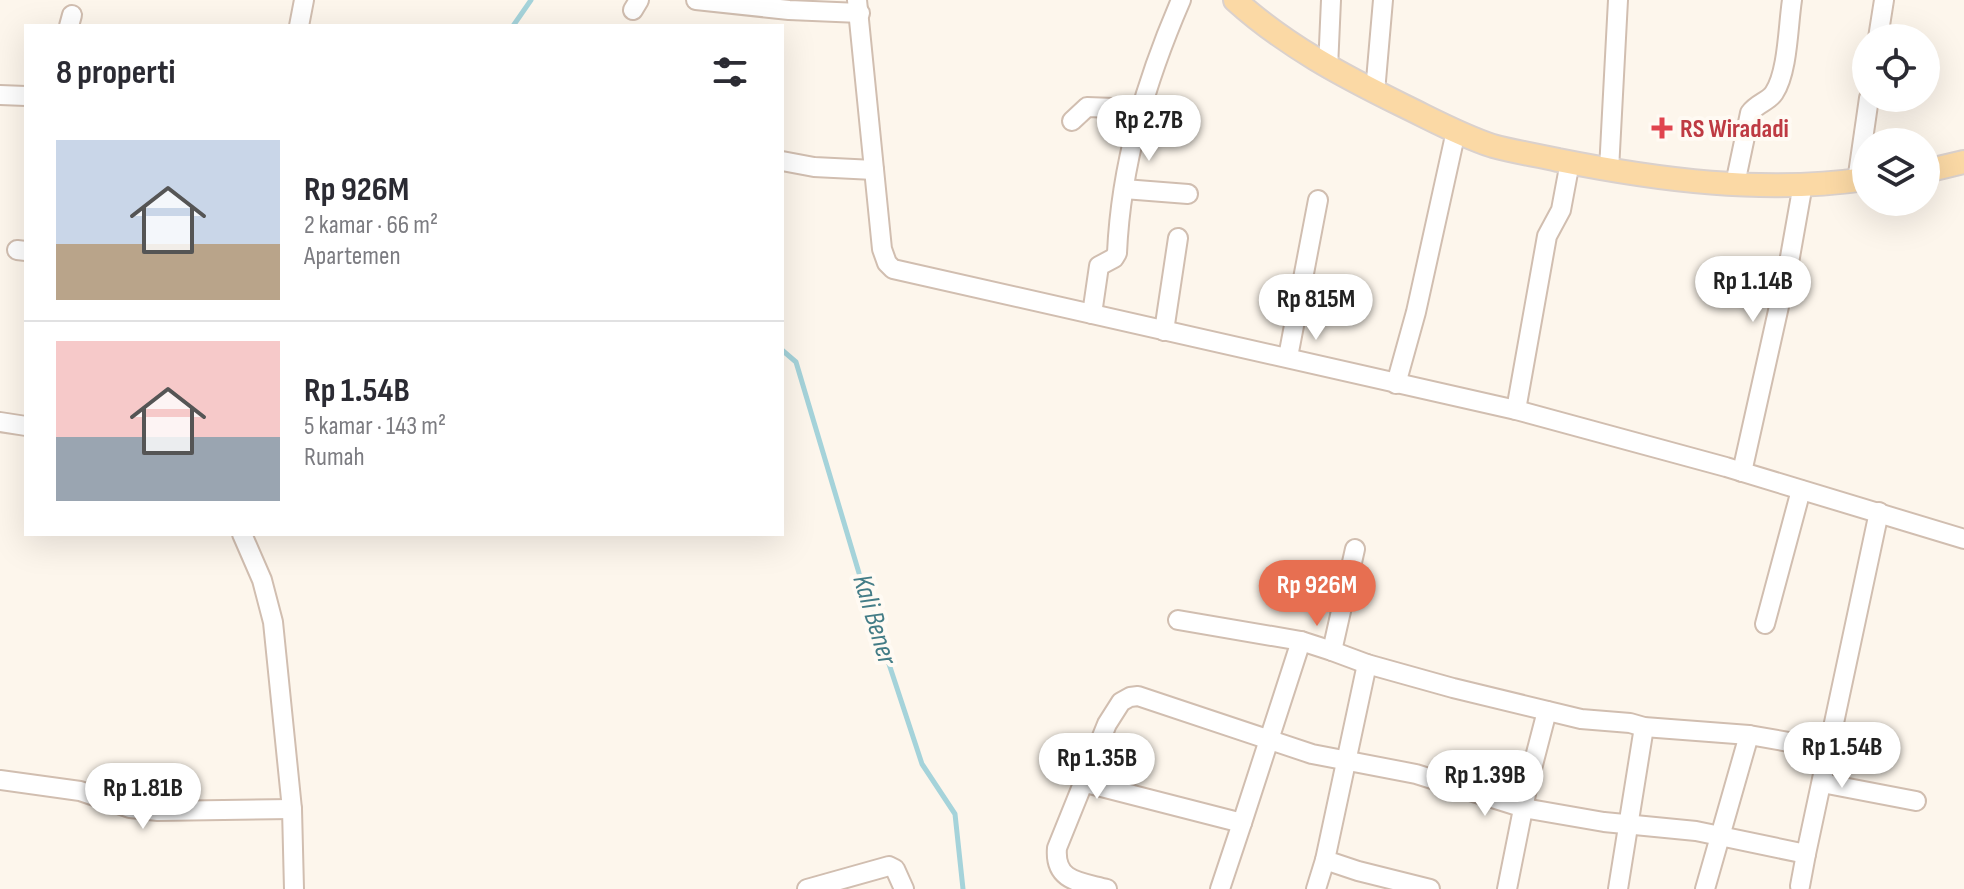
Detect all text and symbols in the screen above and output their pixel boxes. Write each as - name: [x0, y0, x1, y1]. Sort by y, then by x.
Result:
- map controls: [1852, 24, 1940, 216]
- button: locate: [1852, 24, 1940, 112]
- icon: filters: [708, 50, 752, 94]
- text: 8 properti: [56, 52, 175, 93]
- pin: Rp 2.7B: [1075, 95, 1223, 163]
- text: Rp 2.7B: [1115, 105, 1183, 136]
- place label: RS Wiradadi: [1680, 114, 1789, 145]
- marker: RS Wiradadi: [1651, 117, 1673, 139]
- button: layers: [1852, 128, 1940, 216]
- text: Rp 926M: [304, 169, 409, 210]
- icon: home: [120, 172, 216, 268]
- text: 2 kamar · 66 m²: [304, 210, 438, 241]
- text: Apartemen: [304, 241, 401, 272]
- pin: Rp 1.14B: [1670, 256, 1836, 324]
- text: Rp 1.14B: [1713, 266, 1793, 297]
- pin: Rp 815M: [1242, 274, 1390, 342]
- text: Rp 815M: [1277, 284, 1355, 315]
- text: Rp 1.54B: [304, 370, 410, 411]
- icon: home: [120, 373, 216, 469]
- text: 5 kamar · 143 m²: [304, 411, 446, 442]
- text: Rumah: [304, 442, 365, 473]
- pin: Rp 926M: [1243, 560, 1391, 628]
- text: Rp 926M: [1277, 570, 1357, 601]
- water label: Kali Bener: [845, 571, 904, 669]
- pin: Rp 1.54B: [1759, 722, 1925, 790]
- text: Rp 1.54B: [1802, 732, 1882, 763]
- pin: Rp 1.35B: [1014, 733, 1180, 801]
- text: Rp 1.35B: [1057, 743, 1137, 774]
- pin: Rp 1.39B: [1402, 750, 1568, 818]
- text: Rp 1.39B: [1444, 760, 1526, 791]
- pin: Rp 1.81B: [60, 763, 226, 831]
- text: Rp 1.81B: [103, 773, 183, 804]

